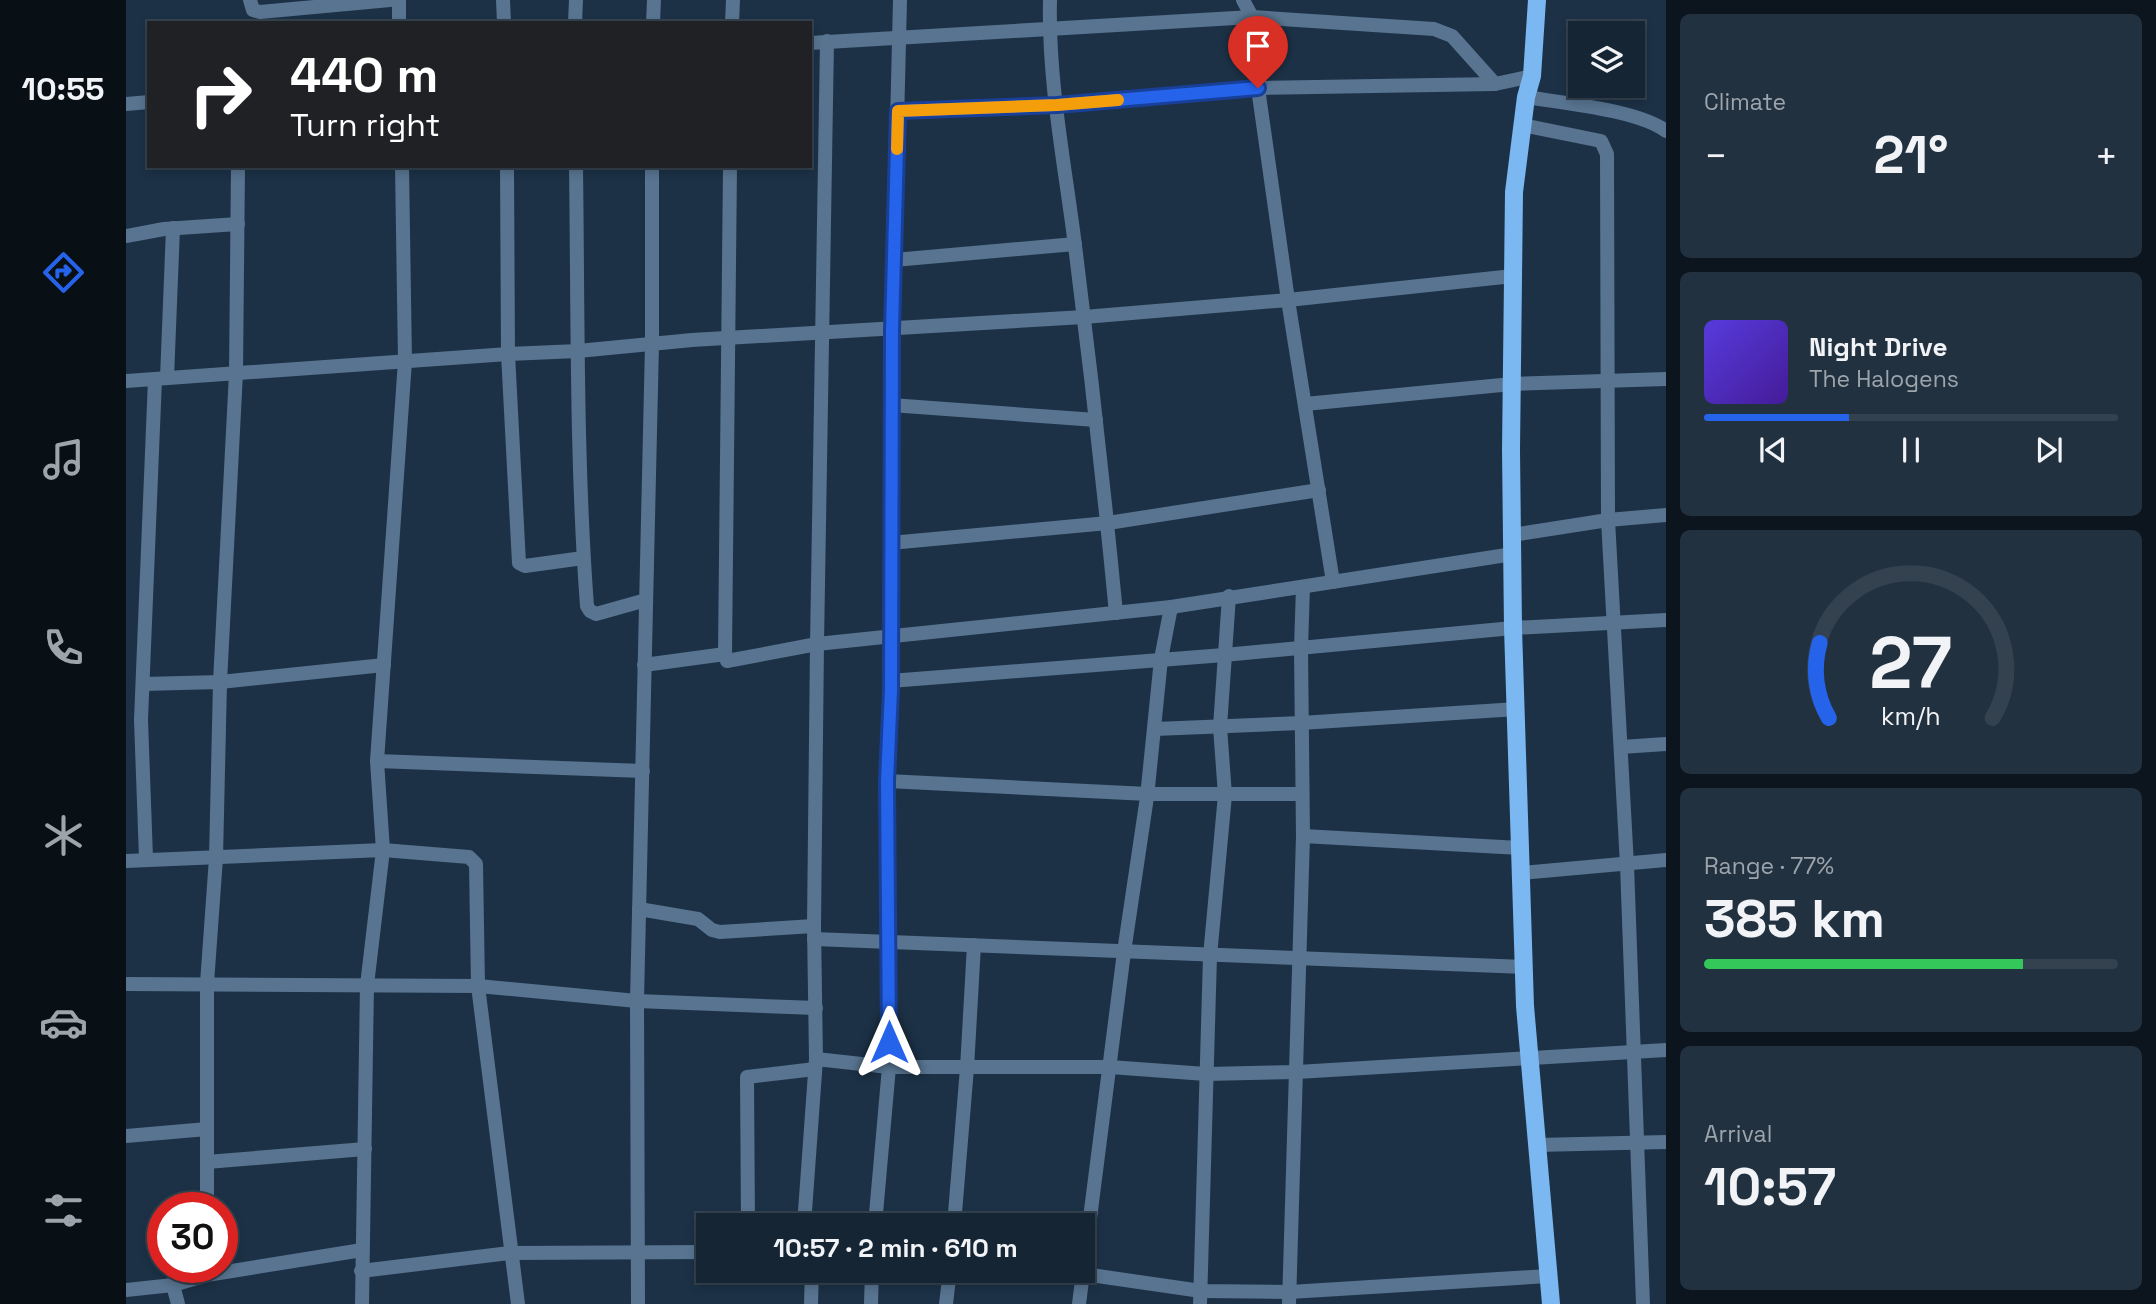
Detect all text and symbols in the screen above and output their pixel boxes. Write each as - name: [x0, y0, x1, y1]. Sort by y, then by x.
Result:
- pin: [1228, 16, 1288, 88]
- map controls: [1568, 21, 1645, 98]
- button: layers: [1568, 21, 1645, 98]
- icon: arrive: [1239, 27, 1277, 65]
- text: 440 m: [290, 44, 438, 106]
- icon: right: [175, 49, 266, 140]
- text: 10:55: [21, 69, 105, 109]
- text: Climate: [1704, 87, 1786, 117]
- text: Turn right: [290, 105, 440, 145]
- text: 21°: [1874, 122, 1948, 188]
- text: −: [1704, 132, 1728, 180]
- text: +: [2094, 132, 2118, 180]
- icon: directions: [39, 248, 88, 297]
- text: Night Drive: [1809, 330, 1947, 364]
- text: The Halogens: [1809, 364, 1959, 394]
- icon: previous: [1754, 431, 1792, 469]
- icon: pause: [1892, 431, 1930, 469]
- icon: next: [2030, 431, 2068, 469]
- icon: music: [39, 435, 88, 484]
- text: 27: [1870, 616, 1952, 709]
- icon: phone: [39, 623, 88, 672]
- text: km/h: [1881, 700, 1941, 732]
- icon: climate: [39, 811, 88, 860]
- text: Range · 77%: [1704, 851, 1834, 881]
- text: 385 km: [1704, 886, 1885, 952]
- icon: car: [39, 998, 88, 1047]
- position arrow: [852, 1005, 926, 1079]
- text: Arrival: [1704, 1119, 1772, 1149]
- text: 10:57: [1704, 1154, 1836, 1220]
- icon: filters: [39, 1186, 88, 1235]
- speed limit sign: 30: [147, 1192, 238, 1283]
- text: 10:57 · 2 min · 610 m: [773, 1231, 1018, 1265]

